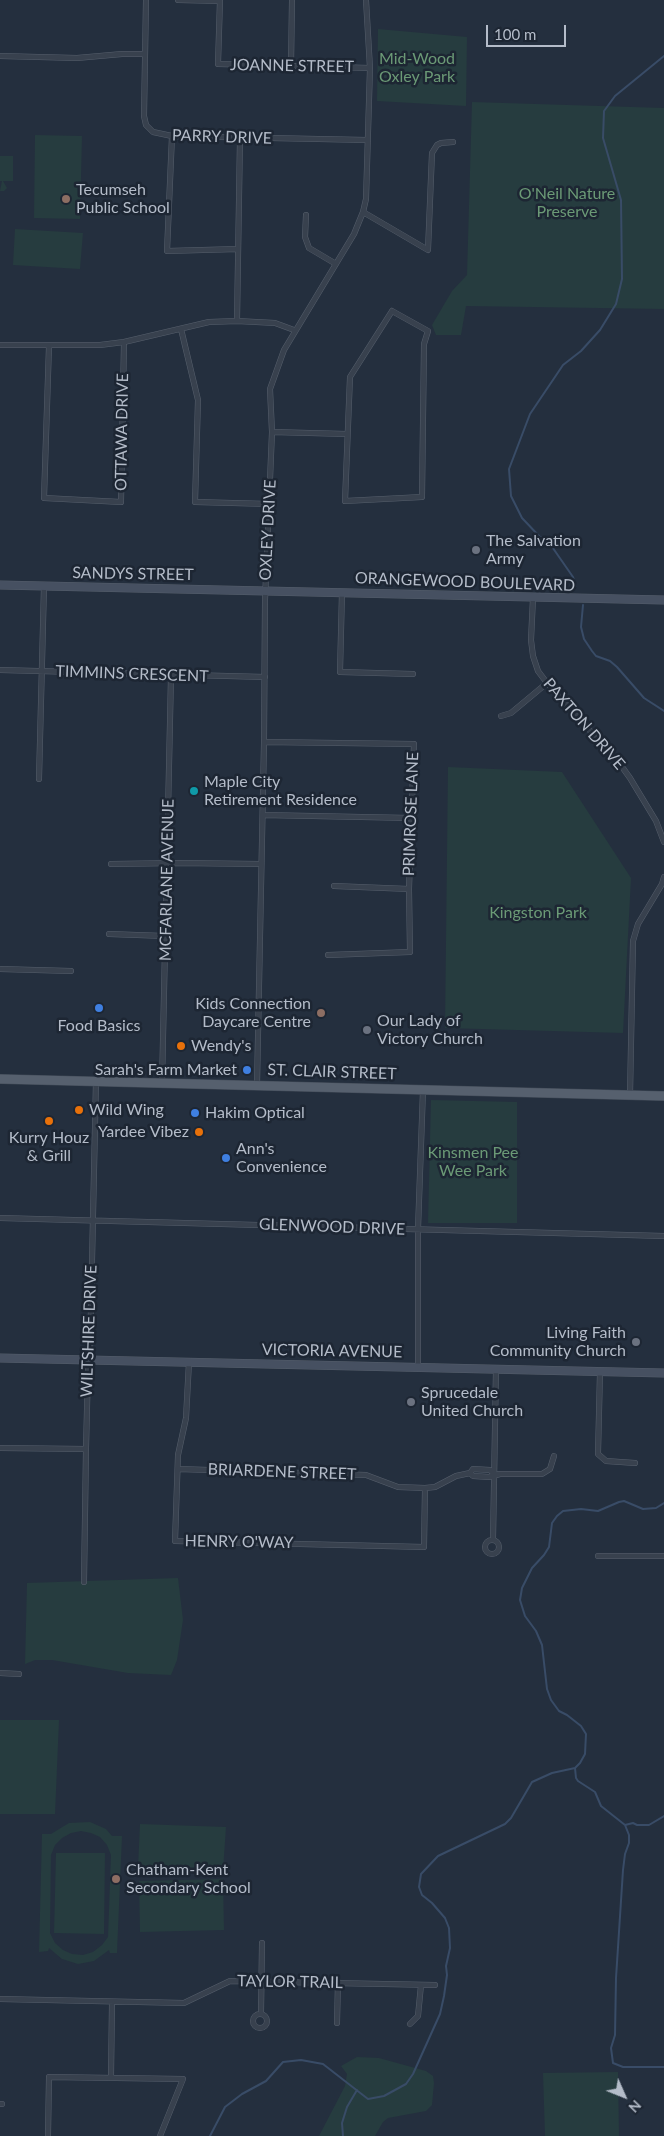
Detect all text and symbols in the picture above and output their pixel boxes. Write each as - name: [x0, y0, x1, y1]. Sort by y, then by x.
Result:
- scale bar: [489, 15, 569, 47]
- text: 100 m: [494, 25, 536, 43]
- park label: Mid-Wood Oxley Park: [379, 49, 455, 87]
- street label: JOANNE STREET: [230, 55, 354, 77]
- street label: PARRY DRIVE: [172, 126, 272, 148]
- place label: Tecumseh Public School: [76, 180, 170, 218]
- park label: O'Neil Nature Preserve: [519, 184, 615, 222]
- marker: Tecumseh Public School: [60, 193, 72, 205]
- street label: OTTAWA DRIVE: [111, 373, 133, 491]
- street label: OXLEY DRIVE: [256, 479, 280, 581]
- place label: The Salvation Army: [486, 531, 581, 569]
- marker: The Salvation Army: [470, 544, 482, 556]
- street label: SANDYS STREET: [72, 563, 194, 585]
- street label: ORANGEWOOD BOULEVARD: [355, 569, 575, 595]
- street label: TIMMINS CRESCENT: [55, 662, 209, 686]
- street label: PAXTON DRIVE: [539, 674, 629, 774]
- street label: PRIMROSE LANE: [399, 752, 423, 876]
- place label: Maple City Retirement Residence: [204, 772, 357, 810]
- marker: Maple City Retirement Residence: [188, 785, 200, 797]
- street label: MCFARLANE AVENUE: [156, 799, 178, 961]
- park label: Kingston Park: [489, 903, 587, 923]
- place label: Kids Connection Daycare Centre: [195, 994, 311, 1032]
- marker: Food Basics: [93, 1002, 105, 1014]
- marker: Kids Connection Daycare Centre: [315, 1007, 327, 1019]
- place label: Our Lady of Victory Church: [377, 1011, 483, 1049]
- place label: Food Basics: [57, 1016, 141, 1036]
- marker: Our Lady of Victory Church: [361, 1024, 373, 1036]
- place label: Wendy's: [191, 1036, 251, 1056]
- marker: Wendy's: [175, 1040, 187, 1052]
- place label: Sarah's Farm Market: [95, 1060, 237, 1080]
- street label: ST. CLAIR STREET: [267, 1060, 397, 1084]
- marker: Sarah's Farm Market: [241, 1064, 253, 1076]
- place label: Wild Wing: [89, 1100, 164, 1120]
- place label: Hakim Optical: [205, 1103, 305, 1123]
- marker: Wild Wing: [73, 1104, 85, 1116]
- marker: Hakim Optical: [189, 1107, 201, 1119]
- marker: Kurry Houz & Grill: [43, 1115, 55, 1127]
- place label: Yardee Vibez: [98, 1122, 189, 1142]
- marker: Yardee Vibez: [193, 1126, 205, 1138]
- place label: Kurry Houz & Grill: [9, 1128, 89, 1166]
- place label: Ann's Convenience: [236, 1139, 327, 1177]
- park label: Kinsmen Pee Wee Park: [427, 1143, 519, 1181]
- marker: Ann's Convenience: [220, 1152, 232, 1164]
- street label: GLENWOOD DRIVE: [259, 1215, 405, 1239]
- street label: WILTSHIRE DRIVE: [77, 1264, 101, 1398]
- place label: Living Faith Community Church: [490, 1323, 626, 1361]
- marker: Living Faith Community Church: [630, 1336, 642, 1348]
- street label: VICTORIA AVENUE: [262, 1340, 402, 1362]
- place label: Sprucedale United Church: [421, 1383, 523, 1421]
- marker: Sprucedale United Church: [405, 1396, 417, 1408]
- street label: BRIARDENE STREET: [207, 1460, 357, 1484]
- street label: HENRY O'WAY: [184, 1531, 294, 1553]
- place label: Chatham-Kent Secondary School: [126, 1860, 251, 1898]
- marker: Chatham-Kent Secondary School: [110, 1873, 122, 1885]
- street label: TAYLOR TRAIL: [237, 1971, 343, 1993]
- north arrow: [599, 2071, 649, 2121]
- text: N: [625, 2097, 645, 2117]

